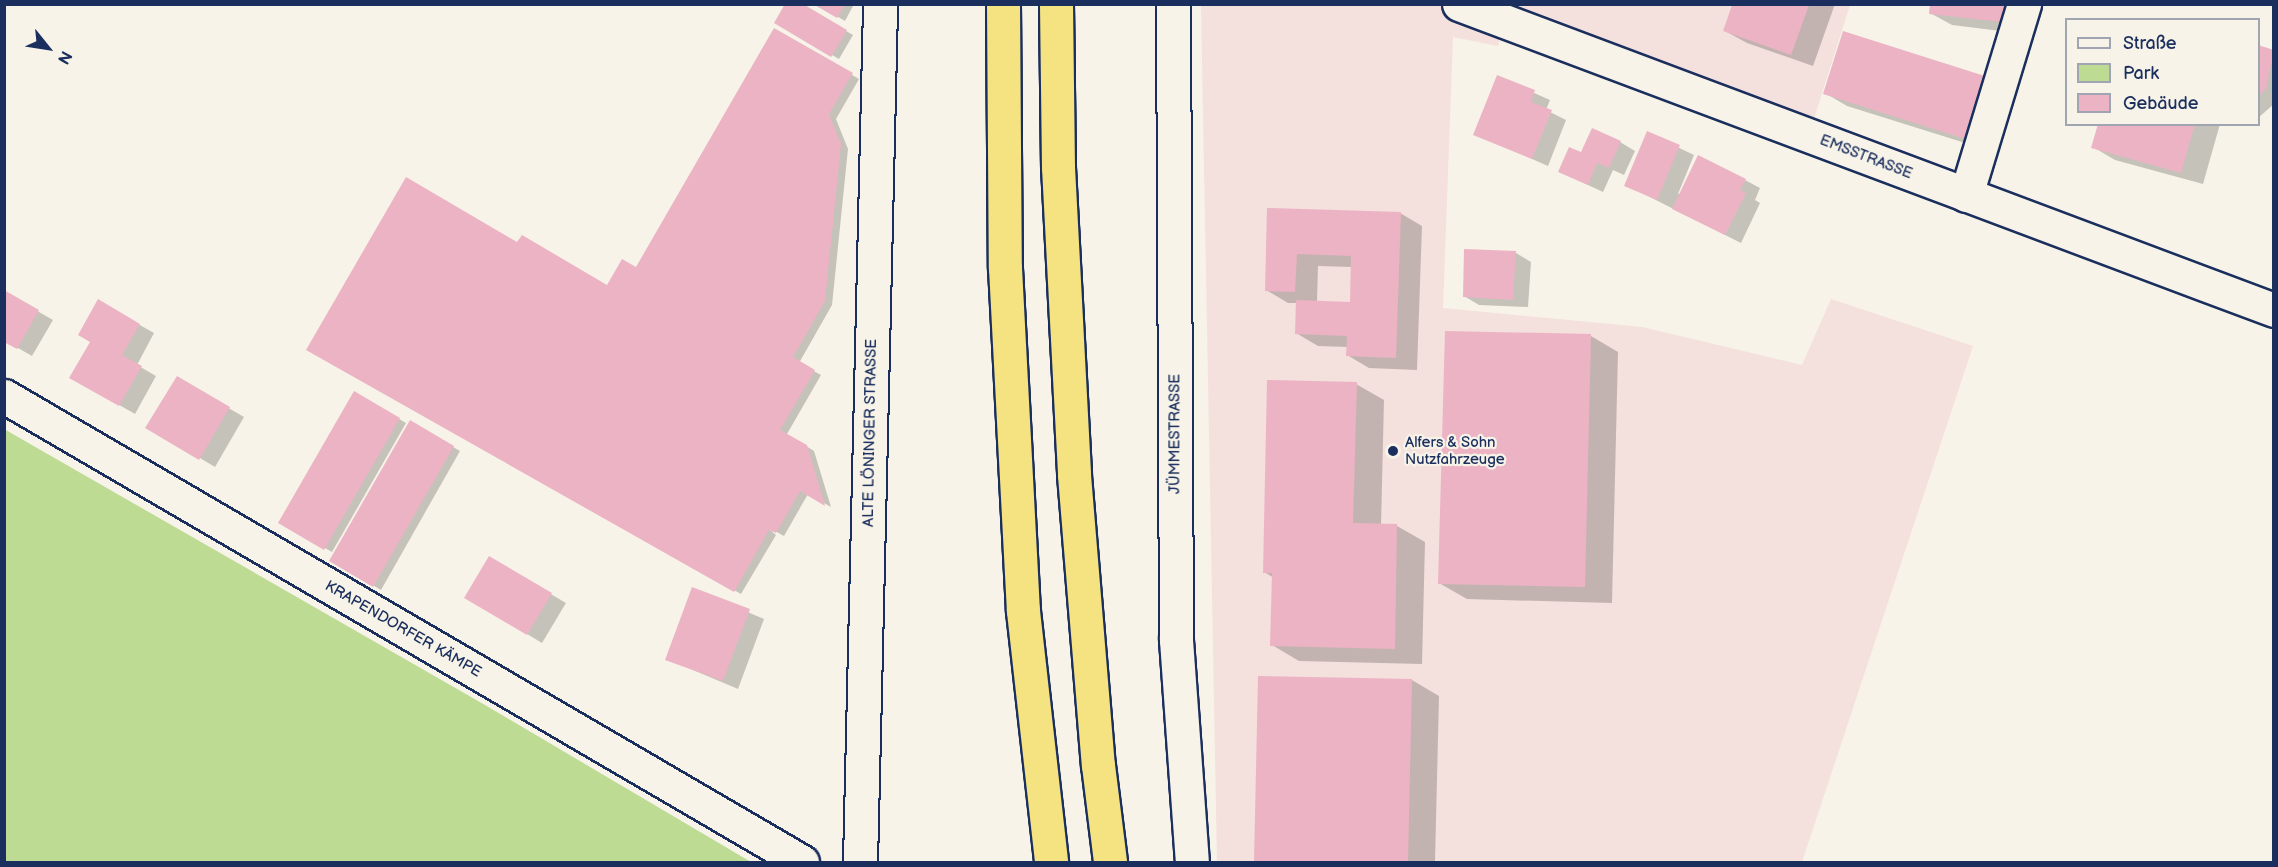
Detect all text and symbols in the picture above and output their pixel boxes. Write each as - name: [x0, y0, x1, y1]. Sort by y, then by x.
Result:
- north arrow: [18, 18, 78, 78]
- legend: [2065, 18, 2260, 126]
- text: Straße: [2123, 33, 2176, 54]
- text: N: [53, 47, 75, 67]
- text: Park: [2123, 63, 2159, 84]
- text: Gebäude: [2123, 93, 2199, 114]
- street label: EMSSTRASSE: [1817, 131, 1915, 183]
- street label: ALTE LÖNINGER STRASSE: [859, 339, 881, 527]
- street label: JÜMMESTRASSE: [1166, 374, 1184, 494]
- place label: Alfers & Sohn Nutzfahrzeuge: [1405, 433, 1505, 468]
- marker: Alfers & Sohn Nutzfahrzeuge: [1386, 444, 1400, 458]
- street label: KRAPENDORFER KÄMPE: [322, 577, 484, 681]

